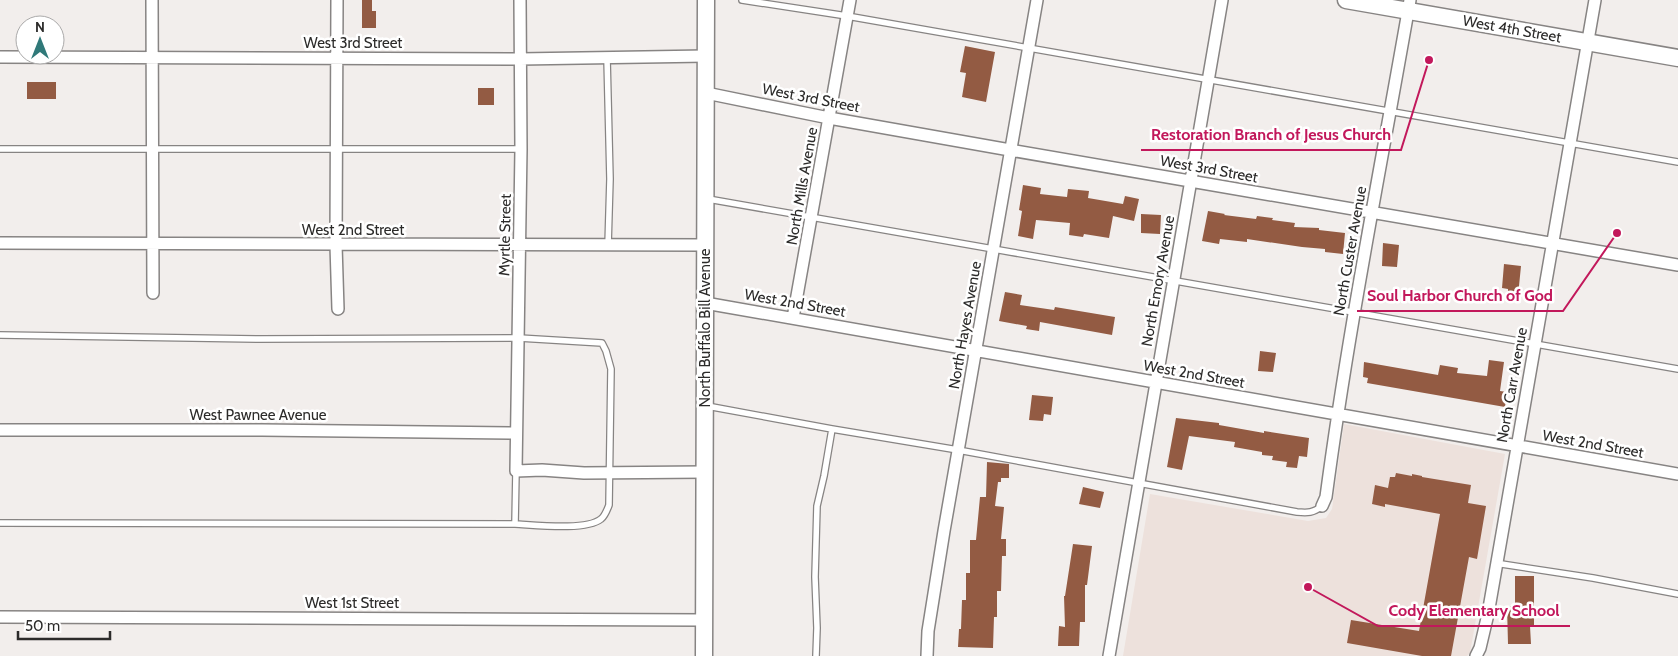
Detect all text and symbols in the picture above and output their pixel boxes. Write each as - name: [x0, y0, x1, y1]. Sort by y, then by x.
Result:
- street label: West 4th Street: [1461, 11, 1563, 47]
- north arrow: [15, 15, 65, 65]
- text: N: [35, 18, 45, 36]
- street label: West 3rd Street: [304, 34, 402, 52]
- street label: West 3rd Street: [761, 80, 861, 116]
- callout: Restoration Branch of Jesus Church: [1141, 119, 1401, 150]
- street label: North Mills Avenue: [783, 125, 821, 246]
- text: Restoration Branch of Jesus Church: [1151, 125, 1391, 144]
- street label: West 3rd Street: [1159, 152, 1259, 186]
- street label: North Custer Avenue: [1330, 184, 1370, 317]
- street label: Myrtle Street: [495, 194, 515, 276]
- street label: North Emory Avenue: [1138, 214, 1178, 348]
- street label: West 2nd Street: [302, 221, 404, 239]
- street label: North Buffalo Bill Avenue: [696, 248, 714, 407]
- street label: North Hayes Avenue: [945, 259, 985, 390]
- callout: Soul Harbor Church of God: [1357, 280, 1563, 311]
- street label: West 2nd Street: [743, 285, 847, 321]
- text: Soul Harbor Church of God: [1367, 286, 1553, 305]
- street label: North Carr Avenue: [1493, 326, 1531, 444]
- street label: West 2nd Street: [1142, 356, 1246, 392]
- street label: West Pawnee Avenue: [190, 406, 327, 424]
- street label: West 2nd Street: [1541, 426, 1645, 462]
- street label: West 1st Street: [305, 594, 399, 612]
- callout: Cody Elementary School: [1378, 595, 1570, 626]
- text: Cody Elementary School: [1388, 601, 1560, 620]
- scale bar: [18, 608, 110, 640]
- text: 50 m: [25, 617, 60, 635]

